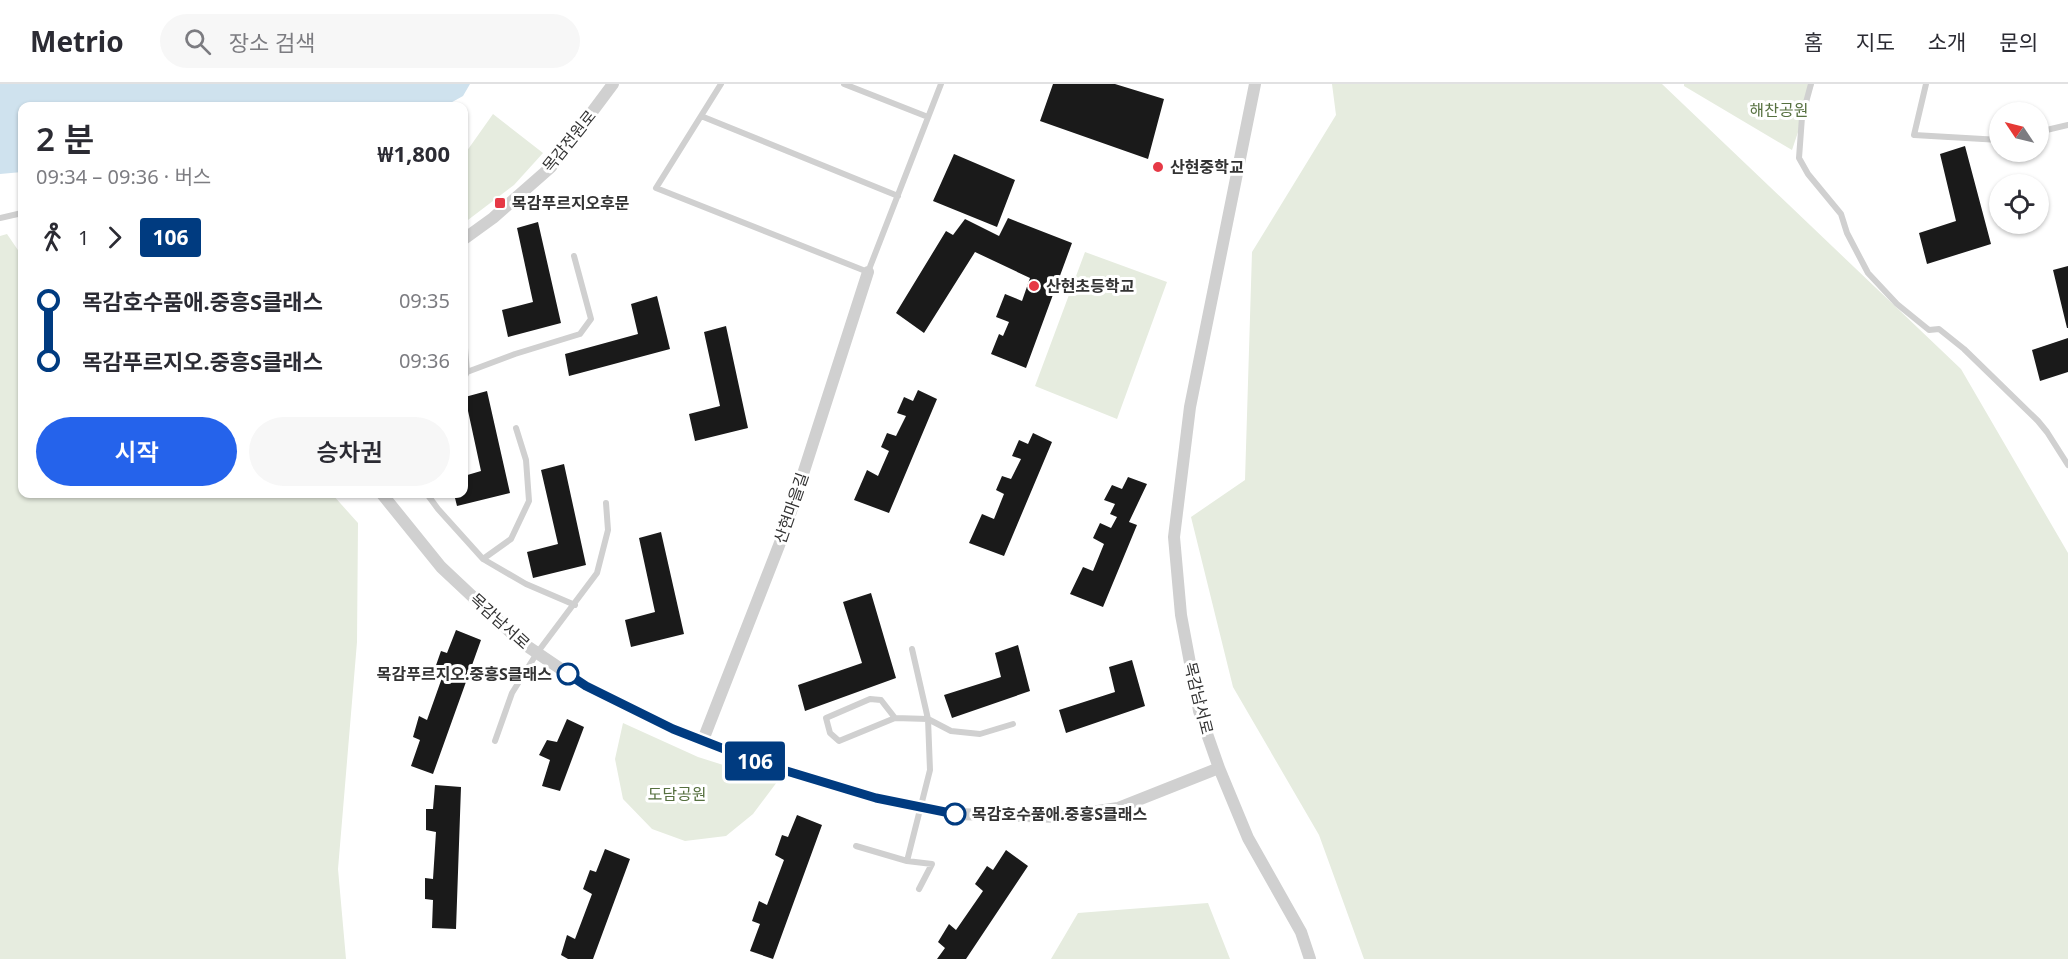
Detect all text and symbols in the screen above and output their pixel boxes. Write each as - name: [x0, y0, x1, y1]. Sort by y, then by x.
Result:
- search box: [160, 14, 580, 68]
- text: Metrio: [30, 22, 124, 60]
- icon: search: [181, 25, 214, 58]
- text: 장소 검색: [229, 27, 315, 57]
- text: 홈: [1804, 28, 1823, 56]
- text: 지도: [1856, 28, 1895, 56]
- text: 소개: [1928, 28, 1966, 56]
- text: 문의: [1999, 28, 2038, 56]
- park label: 해찬공원: [1750, 99, 1808, 121]
- north arrow: [1989, 102, 2049, 162]
- map controls: [1989, 102, 2049, 234]
- street label: 목감전원로: [537, 105, 601, 177]
- text: 2 분: [36, 116, 94, 161]
- text: ₩1,800: [377, 138, 450, 168]
- place label: 산현중학교: [1170, 156, 1244, 178]
- marker: 산현중학교: [1151, 160, 1165, 174]
- text: 09:34 – 09:36 · 버스: [36, 163, 211, 190]
- button: locate: [1989, 174, 2049, 234]
- place label: 목감푸르지오후문: [512, 192, 630, 214]
- marker: 목감푸르지오후문: [493, 196, 507, 210]
- icon: walk: [36, 221, 69, 254]
- icon: forward: [98, 221, 131, 254]
- text: 106: [152, 223, 189, 251]
- text: 1: [78, 224, 89, 251]
- place label: 산현초등학교: [1046, 275, 1135, 297]
- marker: 산현초등학교: [1027, 279, 1041, 293]
- text: 목감호수품애.중흥S클래스: [82, 286, 323, 316]
- text: 09:35: [399, 287, 450, 314]
- text: 목감푸르지오.중흥S클래스: [82, 346, 323, 376]
- text: 09:36: [399, 347, 450, 374]
- button: 시작: [36, 417, 237, 486]
- button: 승차권: [249, 417, 450, 486]
- street label: 산현마을길: [769, 470, 813, 546]
- street label: 목감남서로: [465, 588, 535, 654]
- street label: 목감남서로: [1179, 660, 1219, 737]
- place label: 목감푸르지오.중흥S클래스: [377, 663, 552, 685]
- marker: 목감푸르지오.중흥S클래스: [557, 663, 579, 685]
- line badge: 106: [720, 742, 789, 780]
- text: 106: [737, 747, 773, 775]
- park label: 도담공원: [648, 783, 706, 805]
- marker: 목감호수품애.중흥S클래스: [944, 803, 966, 825]
- place label: 목감호수품애.중흥S클래스: [972, 803, 1148, 825]

